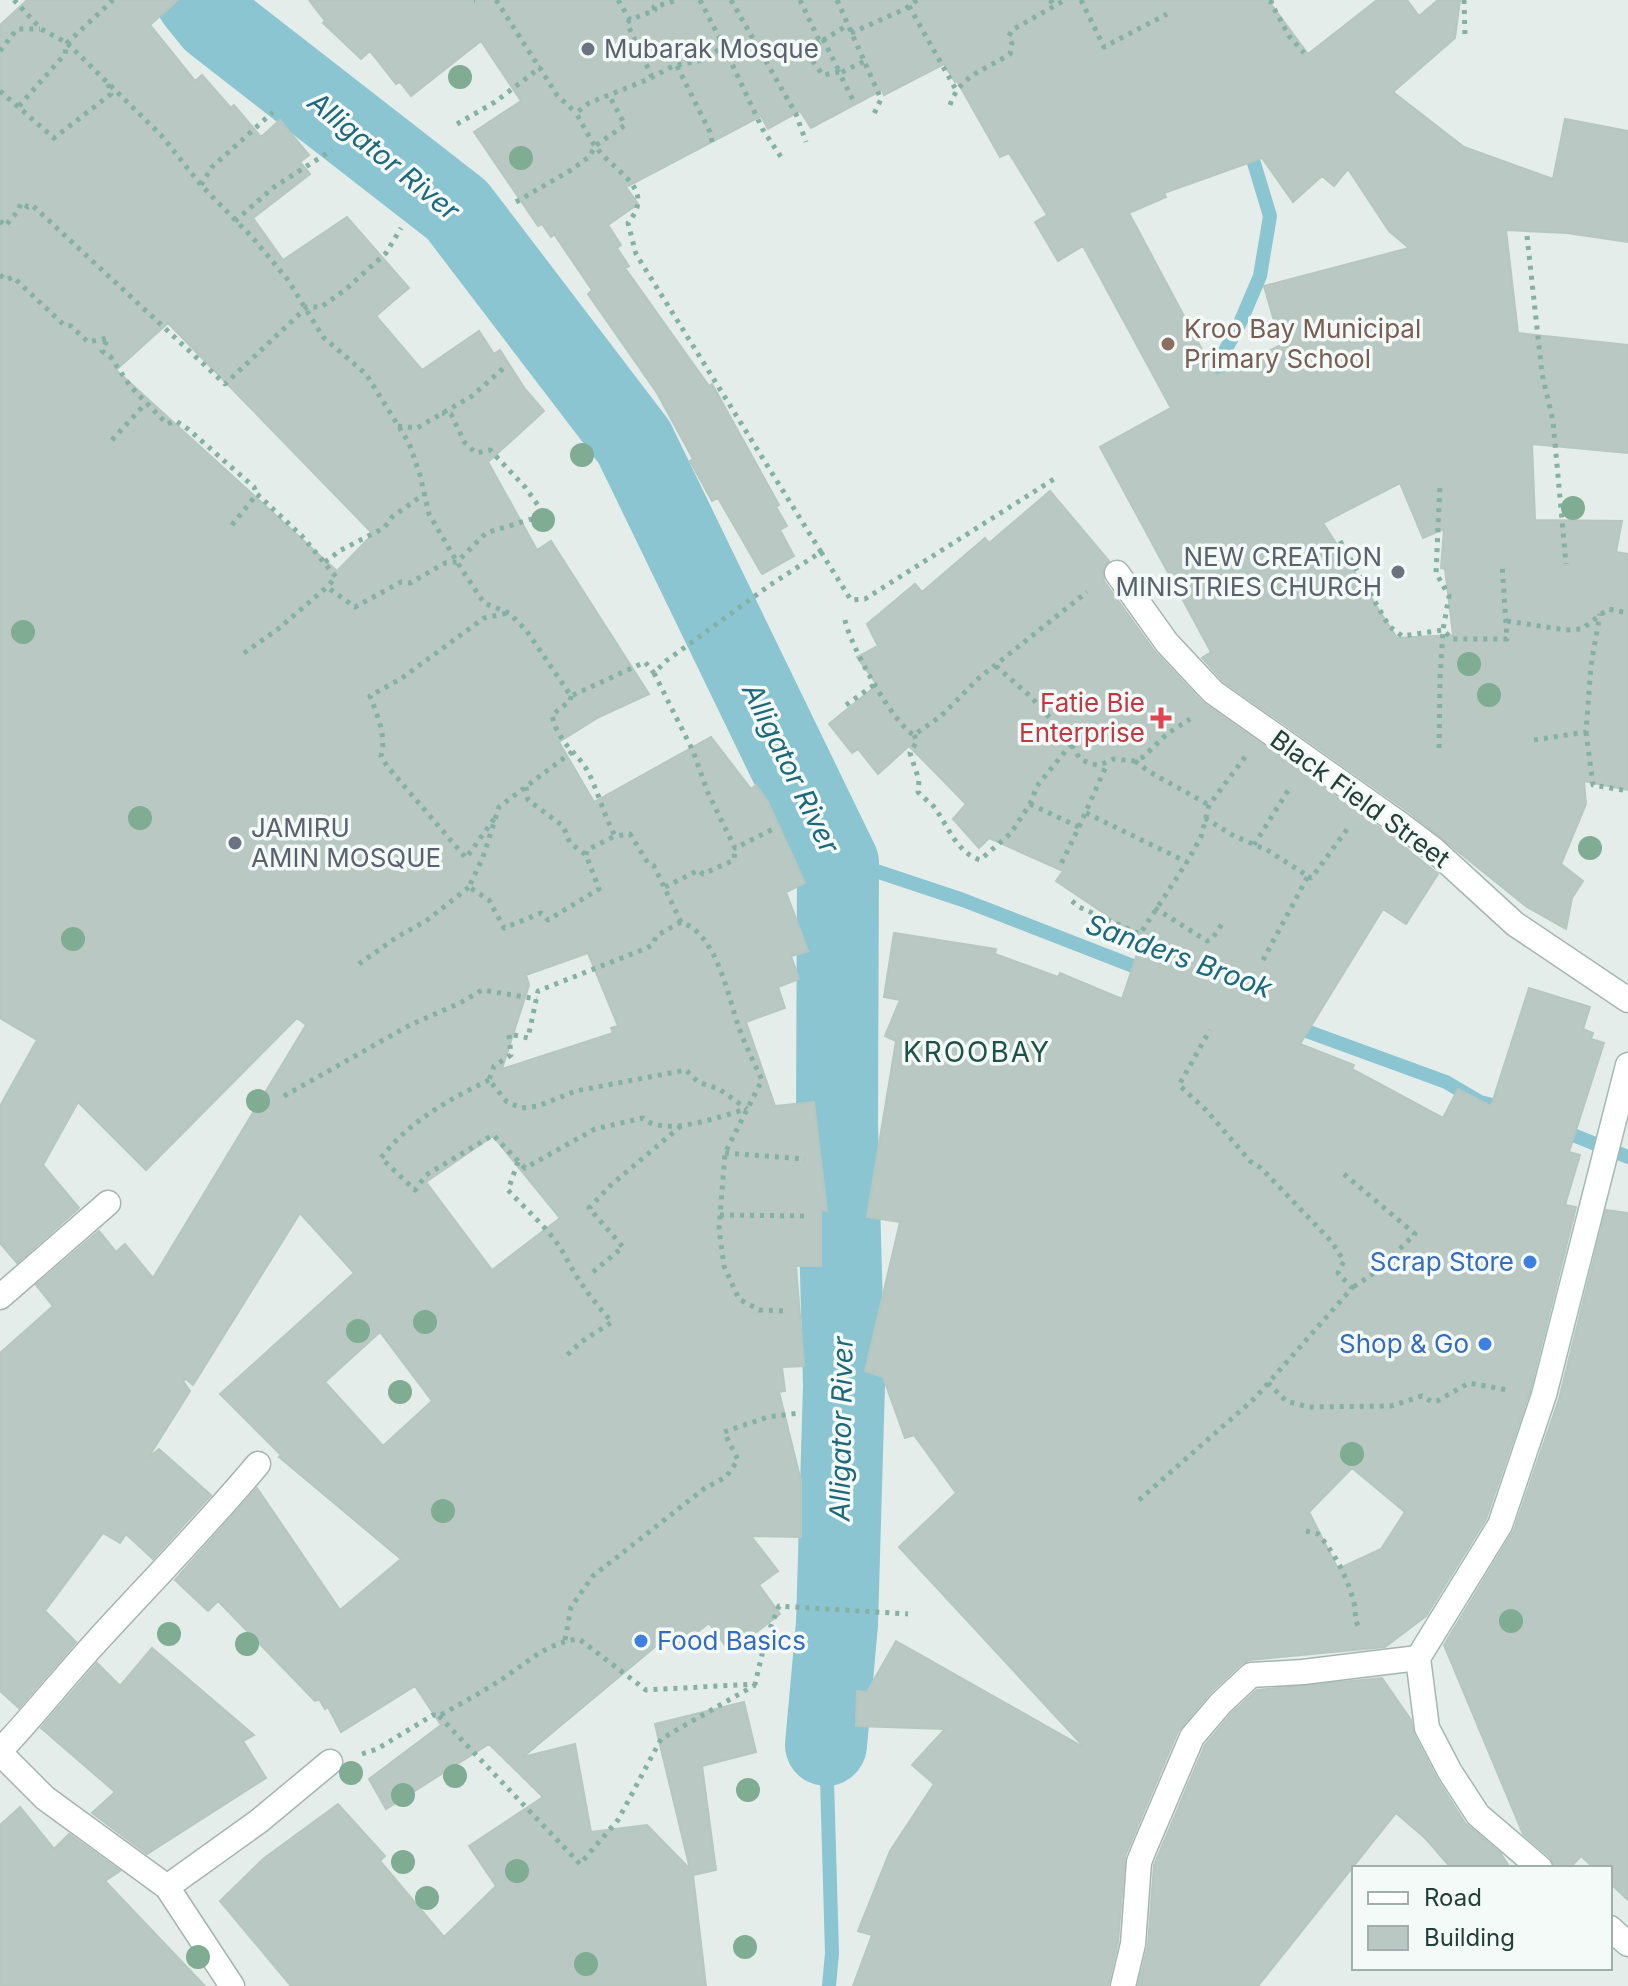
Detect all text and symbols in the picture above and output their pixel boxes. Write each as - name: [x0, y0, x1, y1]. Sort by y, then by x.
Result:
- place label: Mubarak Mosque: [604, 33, 819, 64]
- marker: Mubarak Mosque: [579, 40, 597, 58]
- water label: Alligator River: [301, 84, 468, 228]
- place label: Kroo Bay Municipal Primary School: [1184, 313, 1421, 374]
- marker: Kroo Bay Municipal Primary School: [1159, 335, 1177, 353]
- place label: NEW CREATION MINISTRIES CHURCH: [1115, 541, 1382, 602]
- marker: NEW CREATION MINISTRIES CHURCH: [1389, 563, 1407, 581]
- water label: Alligator River: [735, 677, 847, 860]
- place label: Fatie Bie Enterprise: [1019, 687, 1145, 748]
- marker: Fatie Bie Enterprise: [1152, 709, 1170, 727]
- street label: Black Field Street: [1265, 723, 1456, 874]
- place label: JAMIRU AMIN MOSQUE: [251, 812, 441, 873]
- marker: JAMIRU AMIN MOSQUE: [226, 834, 244, 852]
- water label: Sanders Brook: [1081, 907, 1277, 1006]
- district label: KROOBAY: [903, 1035, 1051, 1069]
- place label: Scrap Store: [1370, 1246, 1514, 1277]
- marker: Scrap Store: [1521, 1253, 1539, 1271]
- place label: Shop & Go: [1339, 1328, 1469, 1359]
- water label: Alligator River: [822, 1335, 860, 1523]
- marker: Shop & Go: [1476, 1335, 1494, 1353]
- place label: Food Basics: [657, 1625, 806, 1656]
- marker: Food Basics: [632, 1632, 650, 1650]
- legend: [1352, 1866, 1612, 1970]
- text: Road: [1424, 1883, 1482, 1912]
- text: Building: [1424, 1923, 1515, 1952]

